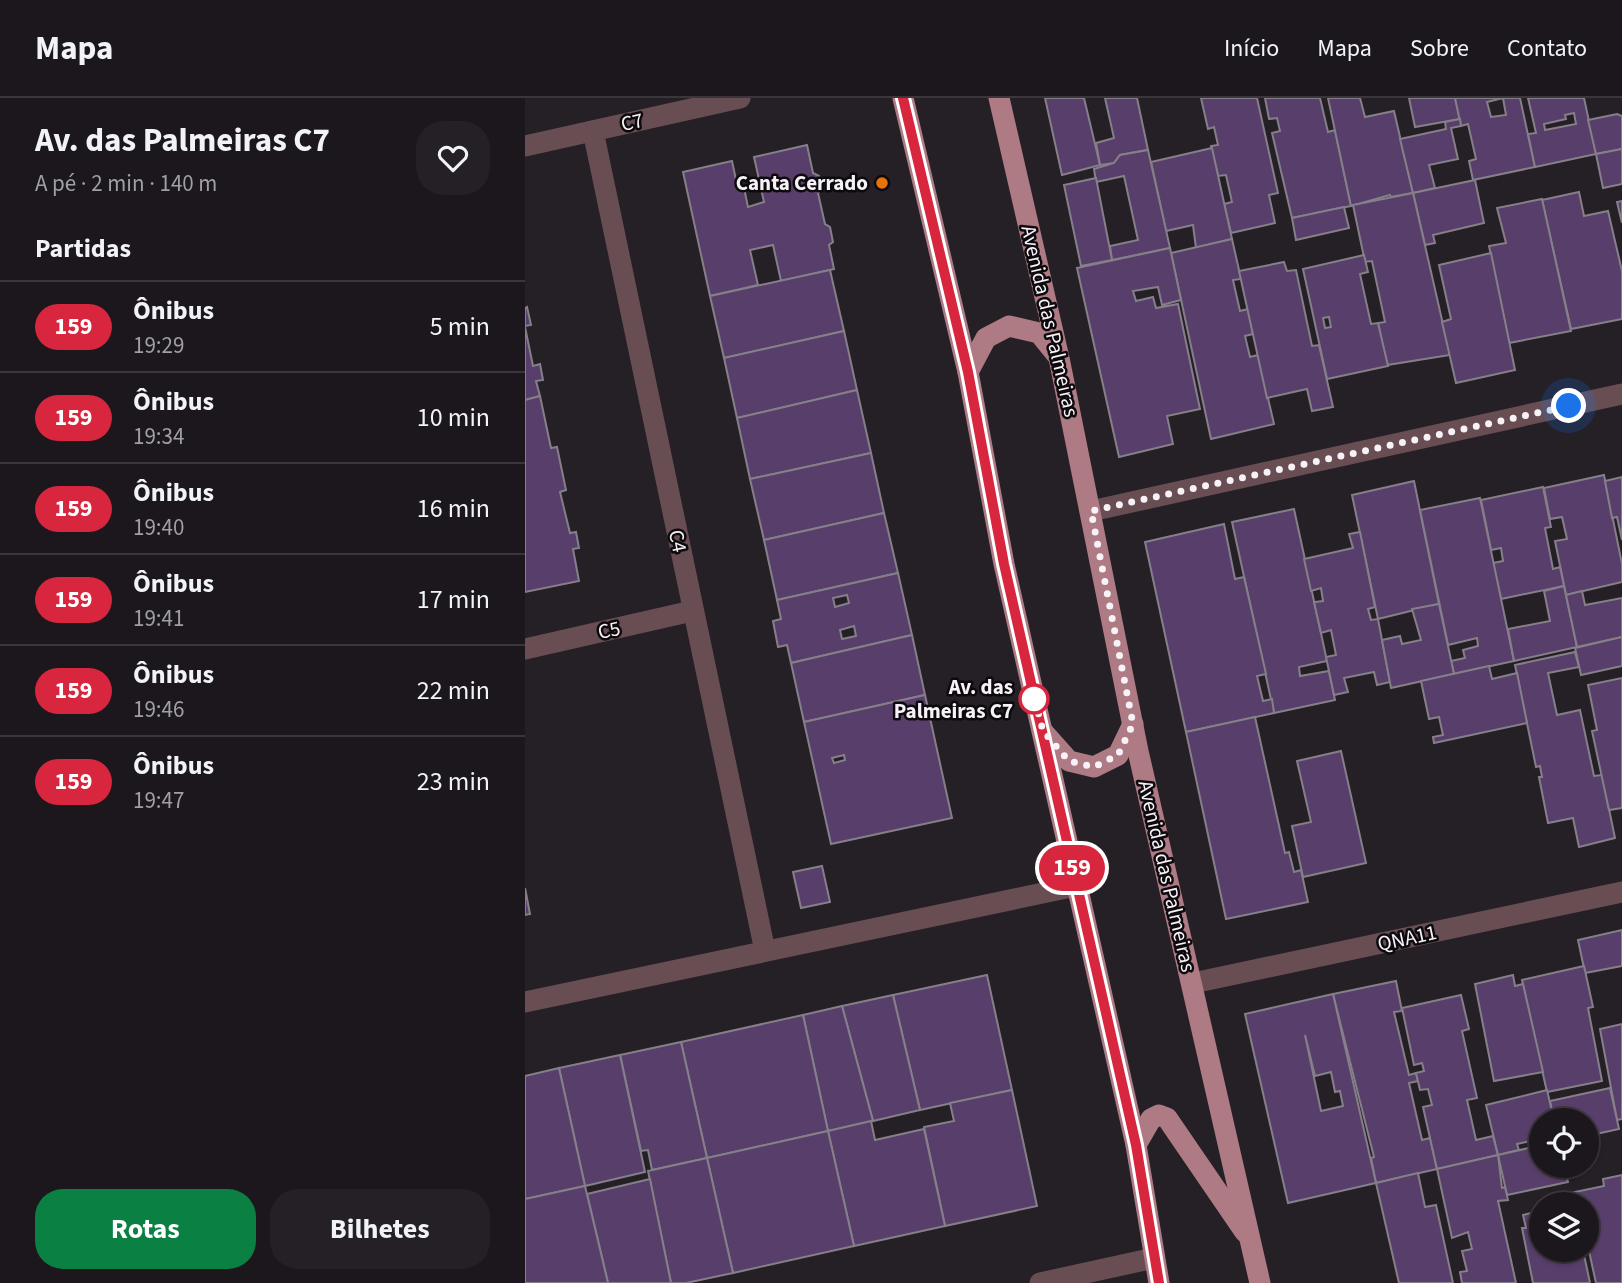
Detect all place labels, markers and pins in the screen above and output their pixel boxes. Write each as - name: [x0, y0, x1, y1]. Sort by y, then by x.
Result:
- place label: Canta Cerrado: [736, 168, 868, 198]
- marker: Canta Cerrado: [874, 175, 890, 191]
- place label: Av. das Palmeiras C7: [894, 672, 1013, 726]
- marker: Av. das Palmeiras C7: [1019, 684, 1049, 714]

